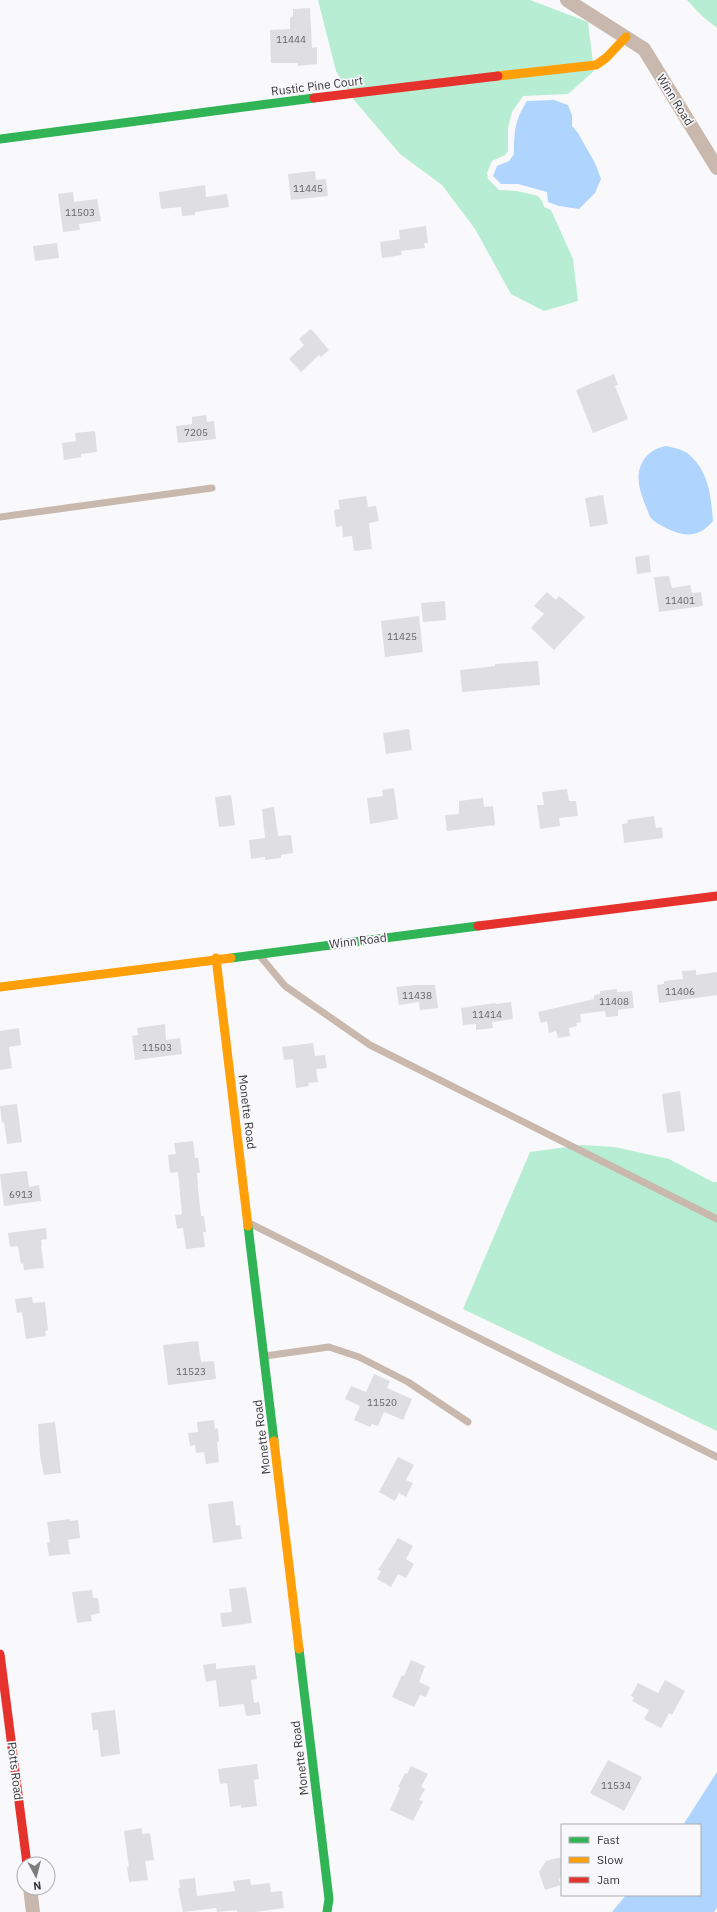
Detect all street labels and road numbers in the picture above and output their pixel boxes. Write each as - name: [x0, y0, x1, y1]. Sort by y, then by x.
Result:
- street label: Winn Road: [654, 71, 697, 128]
- street label: Rustic Pine Court: [270, 72, 364, 99]
- street label: Winn Road: [328, 930, 388, 951]
- street label: Monette Road: [235, 1074, 260, 1150]
- street label: Monette Road: [249, 1399, 274, 1475]
- street label: Monette Road: [287, 1720, 312, 1796]
- street label: Potts Road: [4, 1741, 26, 1801]

